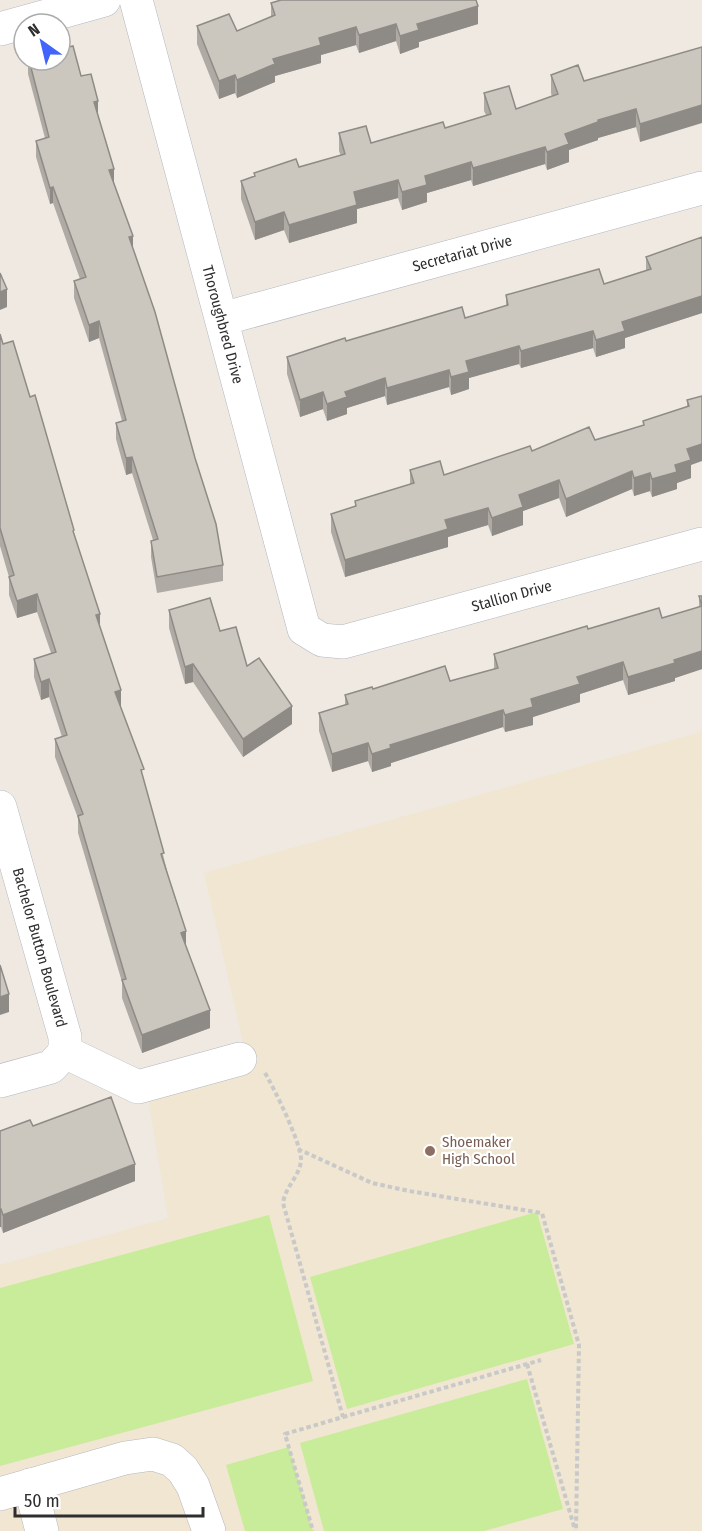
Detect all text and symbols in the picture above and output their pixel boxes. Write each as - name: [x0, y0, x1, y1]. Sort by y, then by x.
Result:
- north arrow: [12, 12, 72, 72]
- text: N: [25, 19, 43, 41]
- street label: Secretariat Drive: [410, 231, 514, 276]
- street label: Thoroughbred Drive: [198, 263, 247, 386]
- street label: Stallion Drive: [470, 576, 554, 615]
- street label: Bachelor Button Boulevard: [9, 866, 71, 1029]
- place label: Shoemaker High School: [442, 1133, 515, 1168]
- marker: Shoemaker High School: [423, 1144, 437, 1158]
- scale bar: [15, 1480, 202, 1518]
- text: 50 m: [24, 1490, 60, 1512]

